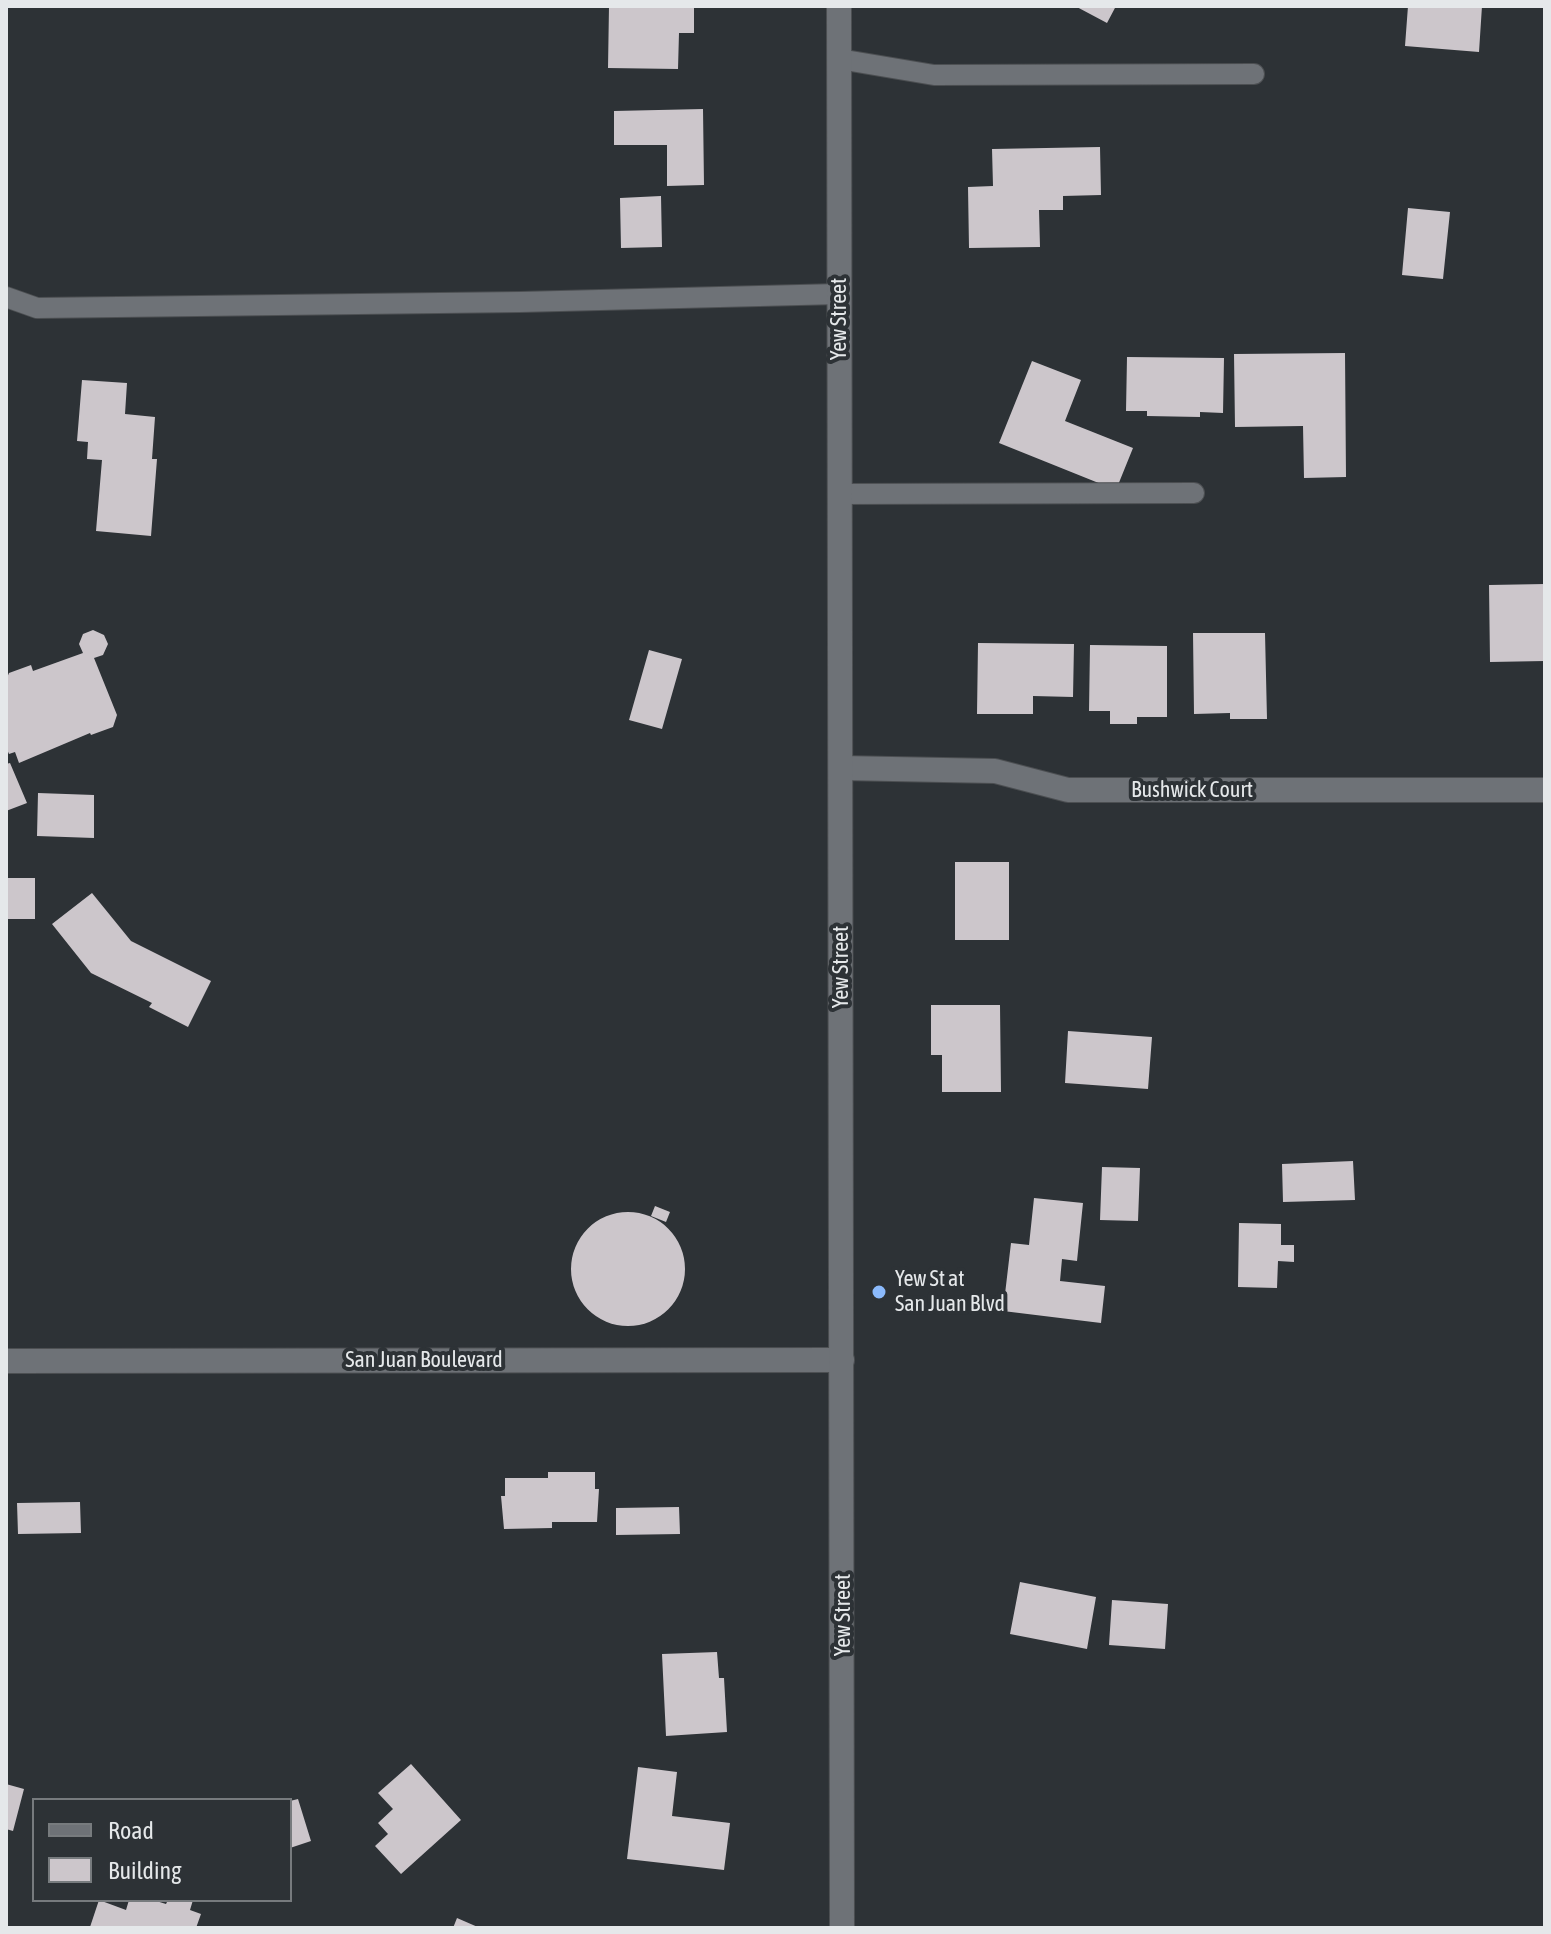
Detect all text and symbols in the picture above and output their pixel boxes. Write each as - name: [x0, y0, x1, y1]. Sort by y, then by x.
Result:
- street label: Yew Street: [826, 278, 852, 360]
- street label: Bushwick Court: [1131, 777, 1253, 803]
- street label: Yew Street: [828, 926, 854, 1008]
- place label: Yew St at San Juan Blvd: [895, 1266, 1005, 1318]
- marker: Yew St at San Juan Blvd: [870, 1283, 888, 1301]
- street label: San Juan Boulevard: [345, 1347, 503, 1373]
- street label: Yew Street: [830, 1574, 856, 1656]
- legend: [32, 1798, 292, 1902]
- text: Road: [108, 1817, 154, 1844]
- text: Building: [108, 1857, 181, 1884]

